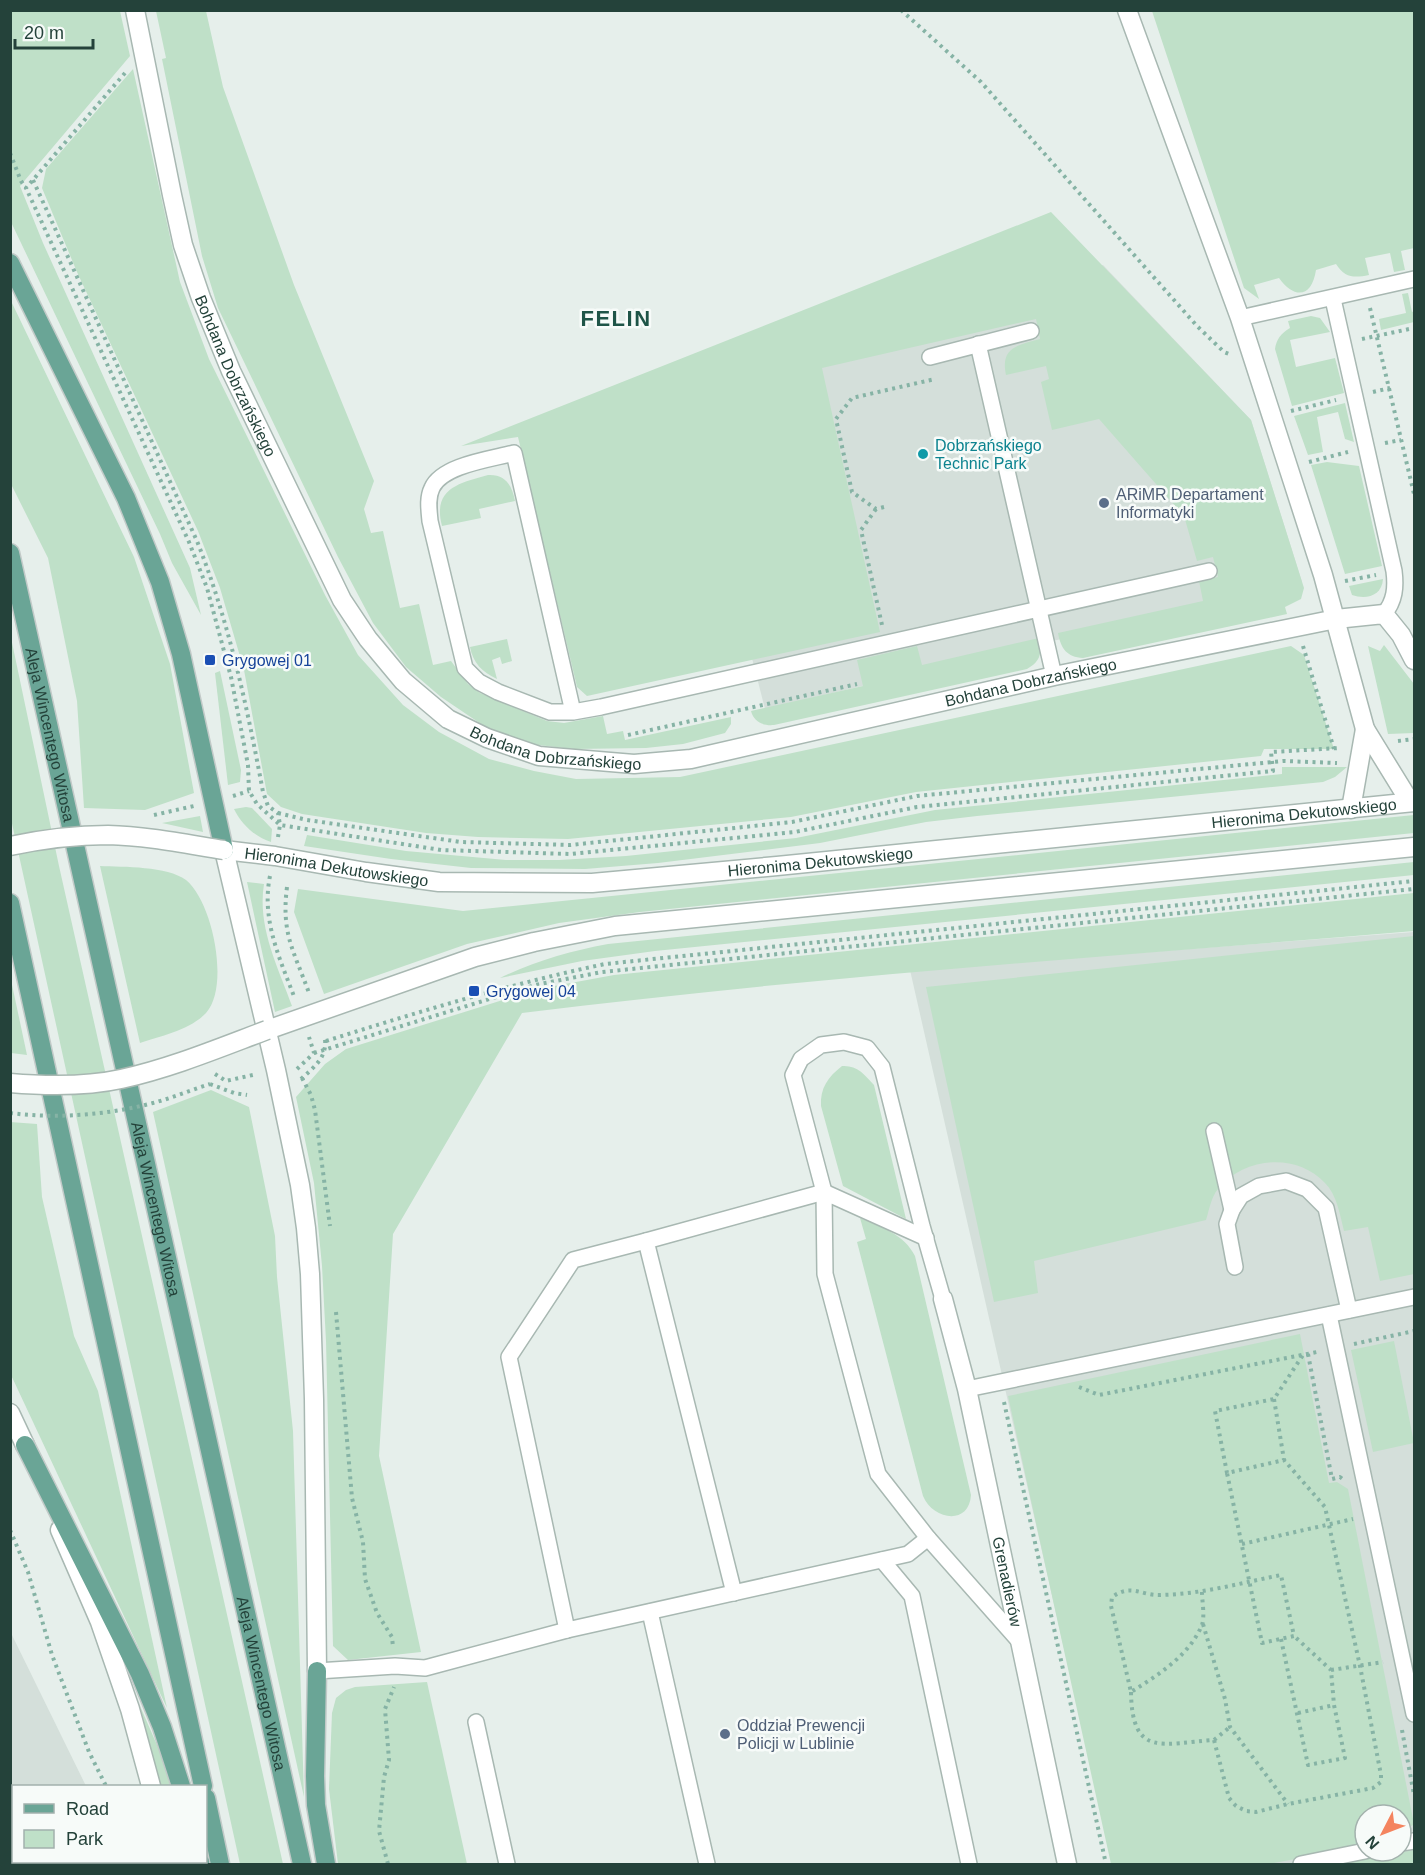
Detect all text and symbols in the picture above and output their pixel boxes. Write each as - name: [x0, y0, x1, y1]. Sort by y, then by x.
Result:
- scale bar: [15, 12, 93, 50]
- text: 20 m: [24, 23, 64, 43]
- street label: Bohdana Dobrzańskiego: [192, 292, 280, 459]
- district label: FELIN: [580, 306, 652, 331]
- place label: Dobrzańskiego Technic Park: [935, 437, 1042, 472]
- marker: Dobrzańskiego Technic Park: [916, 447, 930, 461]
- place label: ARiMR Departament Informatyki: [1116, 486, 1264, 521]
- marker: ARiMR Departament Informatyki: [1097, 496, 1111, 510]
- street label: Aleja Wincentego Witosa: [23, 646, 78, 823]
- place label: Grygowej 01: [222, 652, 312, 669]
- marker: Grygowej 01: [203, 653, 217, 667]
- street label: Bohdana Dobrzańskiego: [943, 655, 1118, 709]
- street label: Bohdana Dobrzańskiego: [467, 723, 642, 773]
- street label: Hieronima Dekutowskiego: [1211, 795, 1397, 831]
- street label: Hieronima Dekutowskiego: [244, 844, 430, 889]
- street label: Hieronima Dekutowskiego: [727, 844, 914, 879]
- place label: Grygowej 04: [486, 983, 576, 1000]
- marker: Grygowej 04: [467, 984, 481, 998]
- street label: Aleja Wincentego Witosa: [128, 1120, 184, 1298]
- street label: Grenadierów: [990, 1535, 1025, 1629]
- street label: Aleja Wincentego Witosa: [234, 1595, 289, 1772]
- place label: Oddział Prewencji Policji w Lublinie: [737, 1717, 865, 1752]
- marker: Oddział Prewencji Policji w Lublinie: [718, 1727, 732, 1741]
- legend: [12, 1785, 207, 1863]
- text: Road: [66, 1799, 109, 1819]
- north arrow: [1353, 1803, 1413, 1863]
- text: Park: [66, 1829, 104, 1849]
- text: N: [1362, 1833, 1382, 1853]

